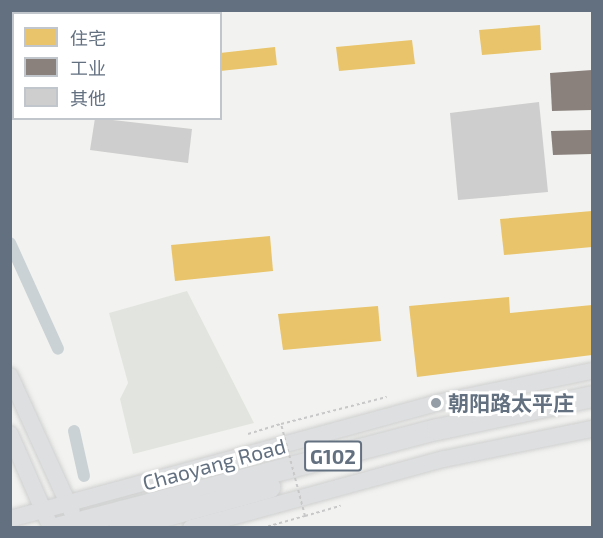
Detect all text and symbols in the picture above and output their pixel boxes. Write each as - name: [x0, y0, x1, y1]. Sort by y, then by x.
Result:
- legend: [12, 12, 222, 120]
- text: 住宅: [70, 27, 106, 49]
- text: 工业: [70, 57, 106, 79]
- text: 其他: [70, 87, 106, 109]
- place label: 朝阳路太平庄: [448, 390, 574, 416]
- marker: 朝阳路太平庄: [429, 396, 443, 410]
- street label: Chaoyang Road: [140, 433, 288, 495]
- road number: G102: [303, 439, 363, 473]

